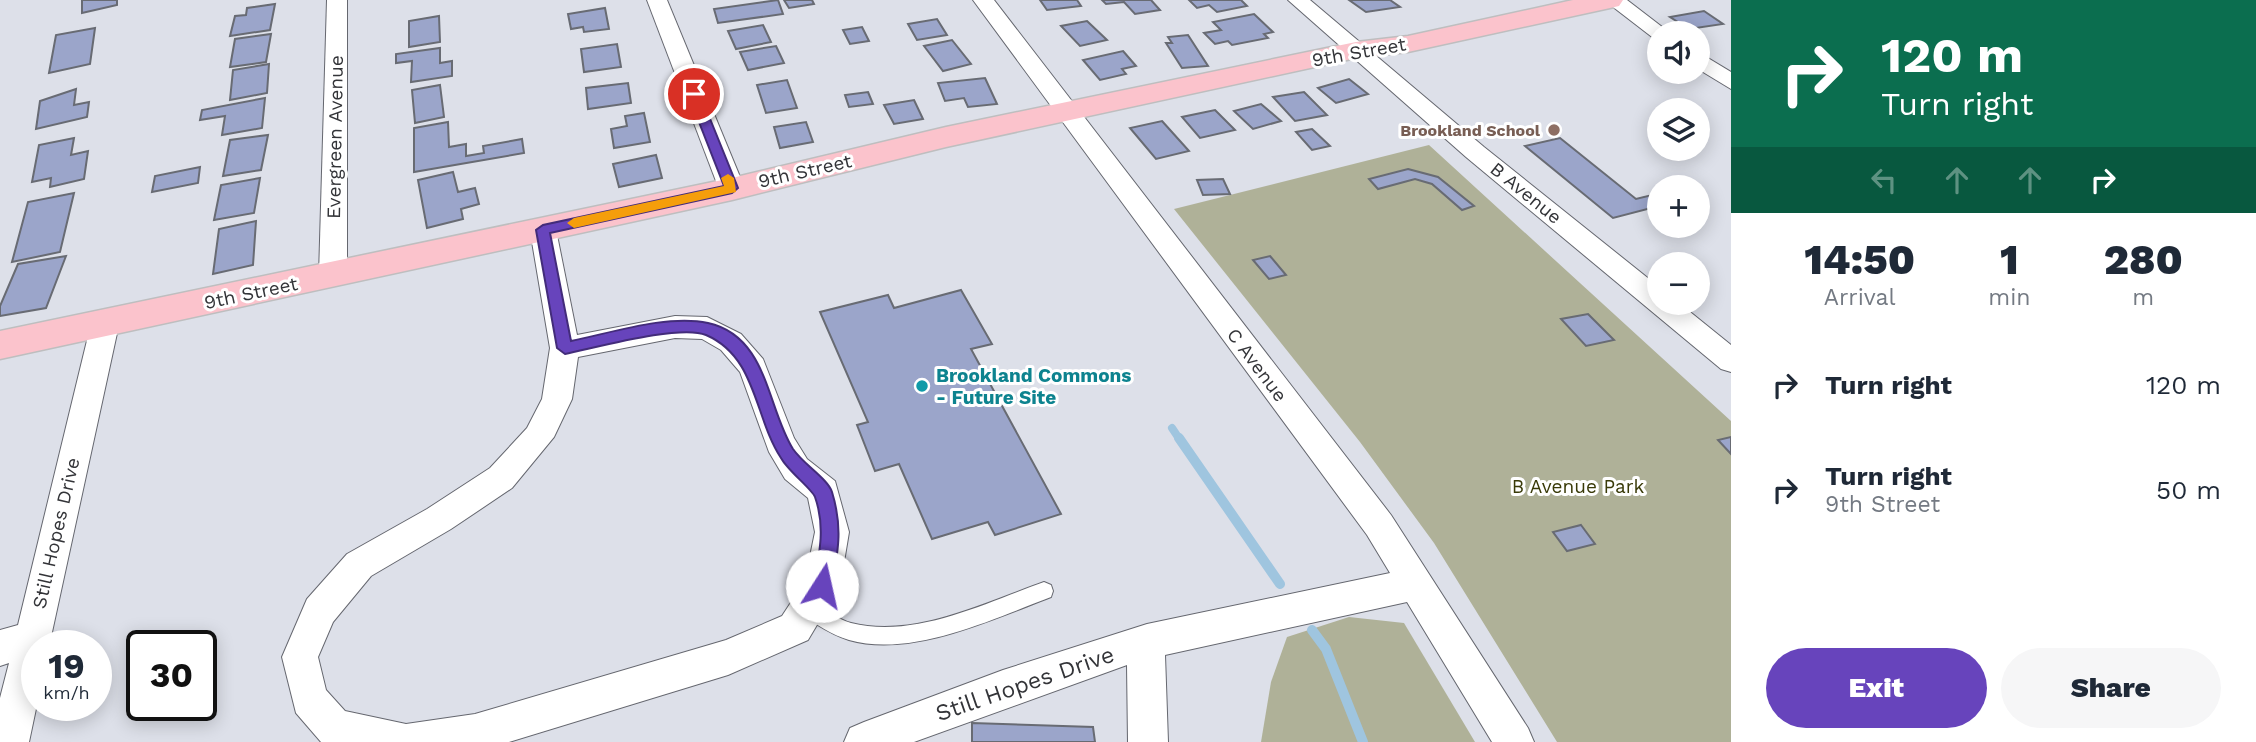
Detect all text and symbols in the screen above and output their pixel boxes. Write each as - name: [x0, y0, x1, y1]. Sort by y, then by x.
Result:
- map controls: [1647, 21, 1710, 315]
- button: sound: [1647, 21, 1710, 84]
- text: 120 m: [1881, 26, 2023, 84]
- icon: right: [1766, 28, 1857, 119]
- street label: 9th Street: [1310, 32, 1408, 72]
- street label: Evergreen Avenue: [322, 55, 348, 219]
- pin: [664, 64, 724, 124]
- icon: arrive: [675, 75, 713, 113]
- text: Turn right: [1881, 85, 2033, 123]
- button: layers: [1647, 98, 1710, 161]
- place label: Brookland School: [1400, 121, 1541, 140]
- marker: Brookland School: [1546, 122, 1562, 138]
- street label: 9th Street: [756, 149, 854, 193]
- street label: B Avenue: [1486, 157, 1566, 229]
- icon: left: [1865, 161, 1903, 199]
- icon: ahead: [1938, 161, 1976, 199]
- icon: ahead: [2011, 161, 2049, 199]
- icon: right: [2084, 161, 2122, 199]
- button: +: [1647, 175, 1710, 238]
- text: 14:50: [1804, 235, 1915, 284]
- text: 1: [2000, 235, 2019, 284]
- text: 280: [2104, 235, 2183, 284]
- button: −: [1647, 252, 1710, 315]
- street label: 9th Street: [202, 272, 300, 314]
- text: Arrival: [1824, 284, 1896, 311]
- text: min: [1988, 284, 2031, 311]
- text: m: [2132, 284, 2154, 311]
- street label: C Avenue: [1222, 324, 1292, 406]
- place label: Brookland Commons - Future Site: [936, 364, 1131, 409]
- icon: right: [1766, 366, 1804, 404]
- text: Turn right: [1825, 370, 1952, 400]
- text: 120 m: [2146, 370, 2221, 400]
- marker: Brookland Commons - Future Site: [914, 378, 930, 394]
- street label: Still Hopes Drive: [27, 455, 85, 611]
- text: Turn right: [1825, 461, 1952, 491]
- icon: right: [1766, 471, 1804, 509]
- park label: B Avenue Park: [1512, 475, 1645, 498]
- text: 50 m: [2156, 475, 2221, 505]
- text: 9th Street: [1825, 491, 1940, 518]
- position arrow: [785, 549, 859, 623]
- speed limit sign: 30: [126, 630, 217, 721]
- street label: Still Hopes Drive: [932, 641, 1118, 727]
- text: 19: [48, 645, 85, 687]
- button: Exit: [1766, 648, 1987, 728]
- button: Share: [2001, 648, 2221, 728]
- text: km/h: [43, 682, 90, 703]

